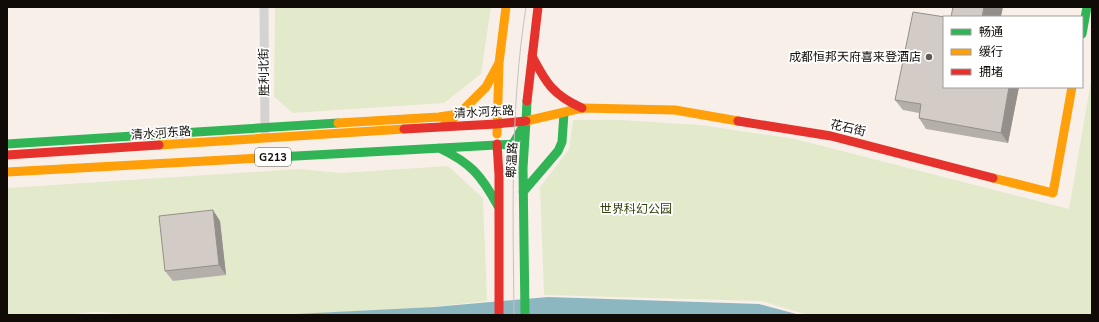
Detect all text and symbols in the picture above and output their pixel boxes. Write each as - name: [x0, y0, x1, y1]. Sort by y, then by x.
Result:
- legend: [943, 16, 1083, 88]
- text: 畅通: [979, 24, 1003, 40]
- text: 缓行: [979, 44, 1003, 60]
- street label: 胜利北街: [256, 48, 272, 96]
- place label: 成都恒邦天府喜来登酒店: [789, 49, 921, 65]
- marker: 成都恒邦天府喜来登酒店: [924, 52, 934, 62]
- text: 拥堵: [979, 64, 1003, 80]
- street label: 清水河东路: [454, 102, 514, 122]
- street label: 花石街: [829, 116, 867, 140]
- street label: 清水河东路: [131, 123, 191, 143]
- street label: 郫温路: [503, 142, 521, 178]
- road number: G213: [255, 148, 291, 166]
- park label: 世界科幻公园: [600, 201, 672, 217]

